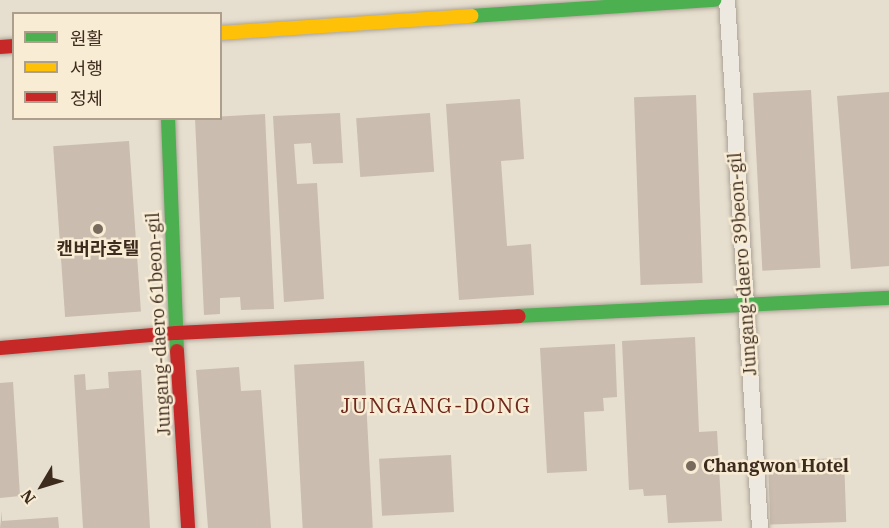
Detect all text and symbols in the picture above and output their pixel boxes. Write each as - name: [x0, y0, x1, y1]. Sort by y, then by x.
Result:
- legend: [12, 12, 222, 120]
- text: 원활: [70, 27, 103, 50]
- text: 서행: [70, 57, 103, 80]
- text: 정체: [70, 87, 103, 110]
- street label: Jungang-daero 39beon-gil: [724, 152, 762, 376]
- street label: Jungang-daero 61beon-gil: [142, 212, 176, 436]
- marker: 캔버라호텔: [91, 222, 105, 236]
- place label: 캔버라호텔: [57, 238, 139, 260]
- district label: JUNGANG-DONG: [341, 392, 531, 418]
- place label: Changwon Hotel: [703, 455, 849, 477]
- north arrow: [12, 456, 72, 516]
- marker: Changwon Hotel: [684, 459, 698, 473]
- text: N: [16, 486, 40, 508]

